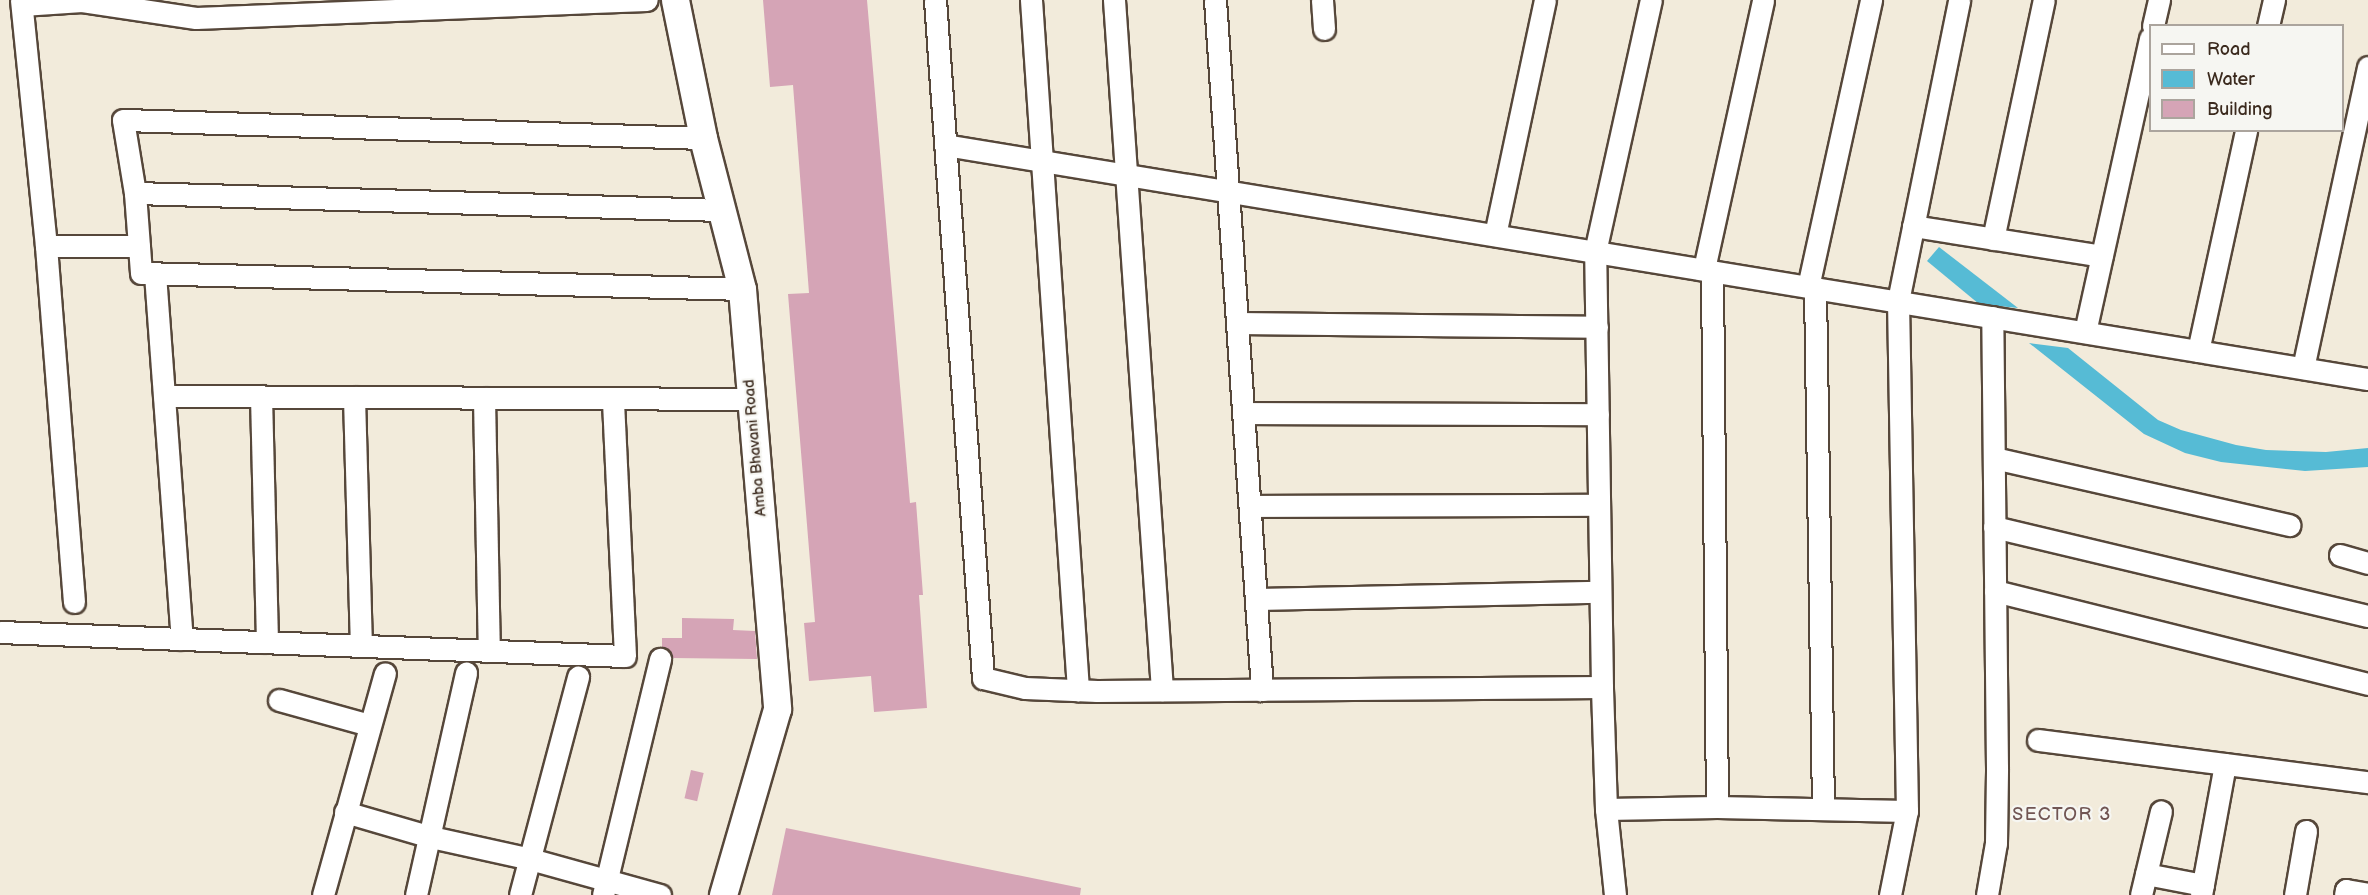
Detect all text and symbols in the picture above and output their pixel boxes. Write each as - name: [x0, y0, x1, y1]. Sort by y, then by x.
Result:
- legend: [2149, 24, 2344, 132]
- text: Road: [2207, 39, 2251, 60]
- text: Water: [2207, 69, 2255, 90]
- text: Building: [2207, 99, 2273, 120]
- street label: Amba Bhavani Road: [740, 379, 770, 517]
- district label: SECTOR 3: [2012, 804, 2112, 826]

